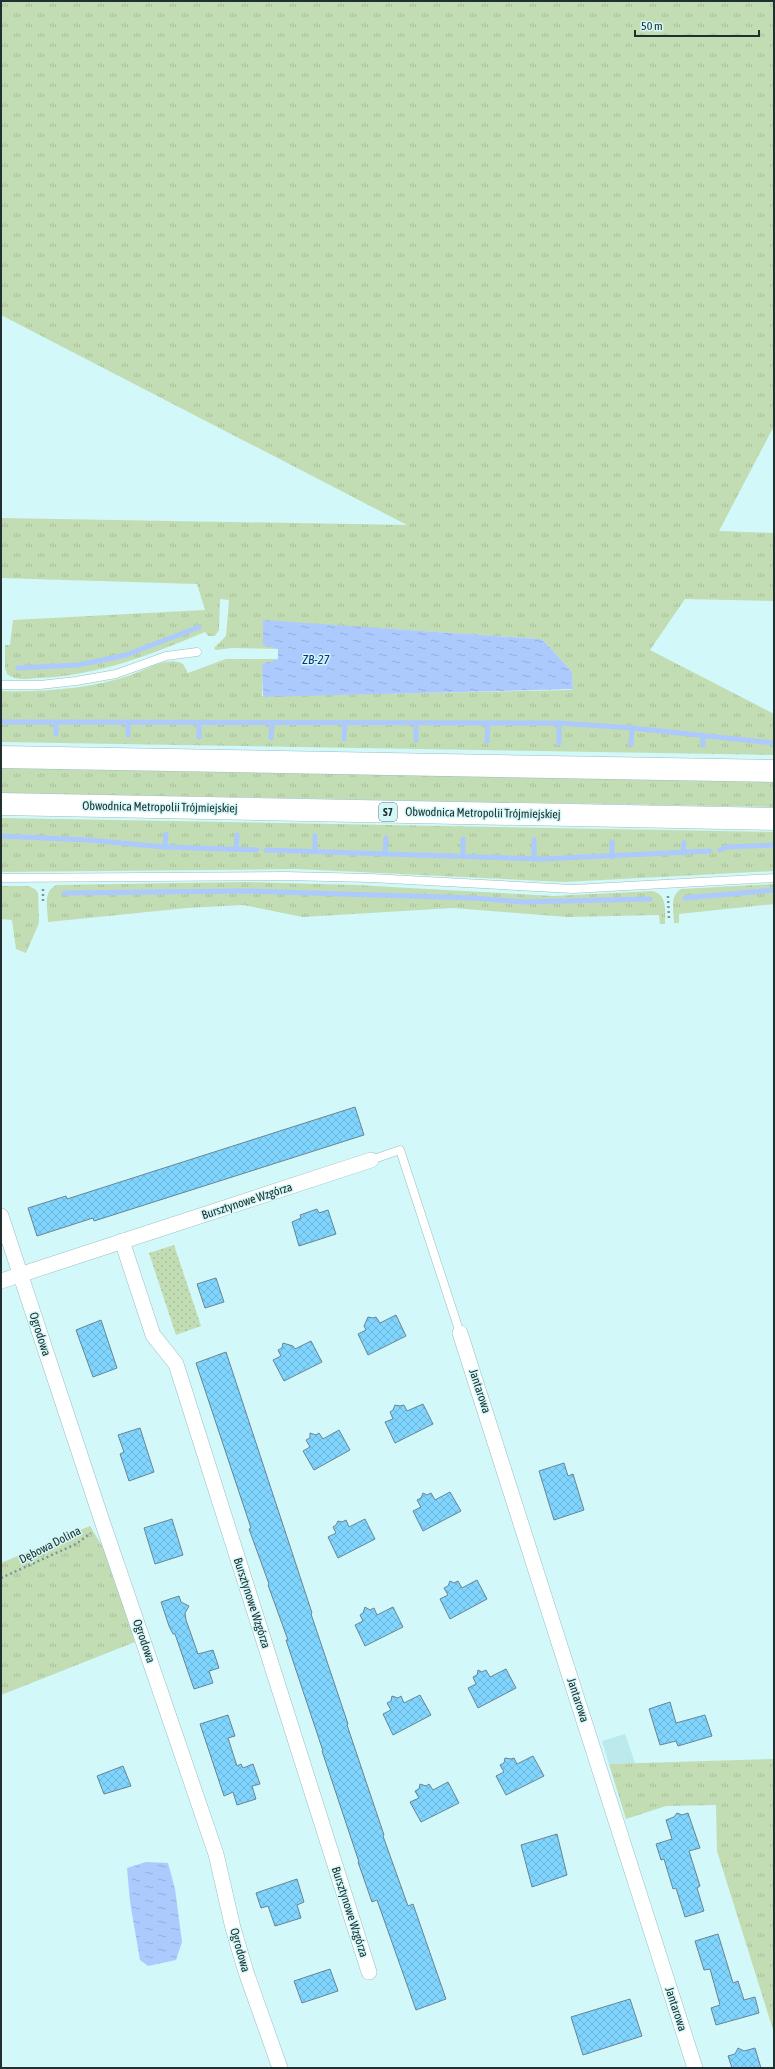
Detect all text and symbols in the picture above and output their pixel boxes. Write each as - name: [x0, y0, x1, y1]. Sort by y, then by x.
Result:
- scale bar: [635, 12, 759, 38]
- text: 50 m: [641, 19, 663, 33]
- water label: ZB-27: [302, 652, 331, 667]
- street label: Obwodnica Metropolii Trójmiejskiej: [82, 799, 238, 815]
- road number: S7: [379, 803, 397, 821]
- street label: Obwodnica Metropolii Trójmiejskiej: [405, 805, 561, 821]
- street label: Bursztynowe Wzgórza: [200, 1180, 294, 1222]
- street label: Ogrodowa: [26, 1310, 54, 1358]
- street label: Jantarowa: [466, 1367, 494, 1415]
- street label: Dębowa Dolina: [17, 1523, 83, 1567]
- street label: Bursztynowe Wzgórza: [231, 1556, 273, 1650]
- street label: Ogrodowa: [130, 1617, 158, 1665]
- street label: Jantarowa: [564, 1676, 592, 1724]
- street label: Bursztynowe Wzgórza: [329, 1865, 371, 1959]
- street label: Ogrodowa: [227, 1926, 253, 1974]
- street label: Jantarowa: [662, 1985, 690, 2033]

